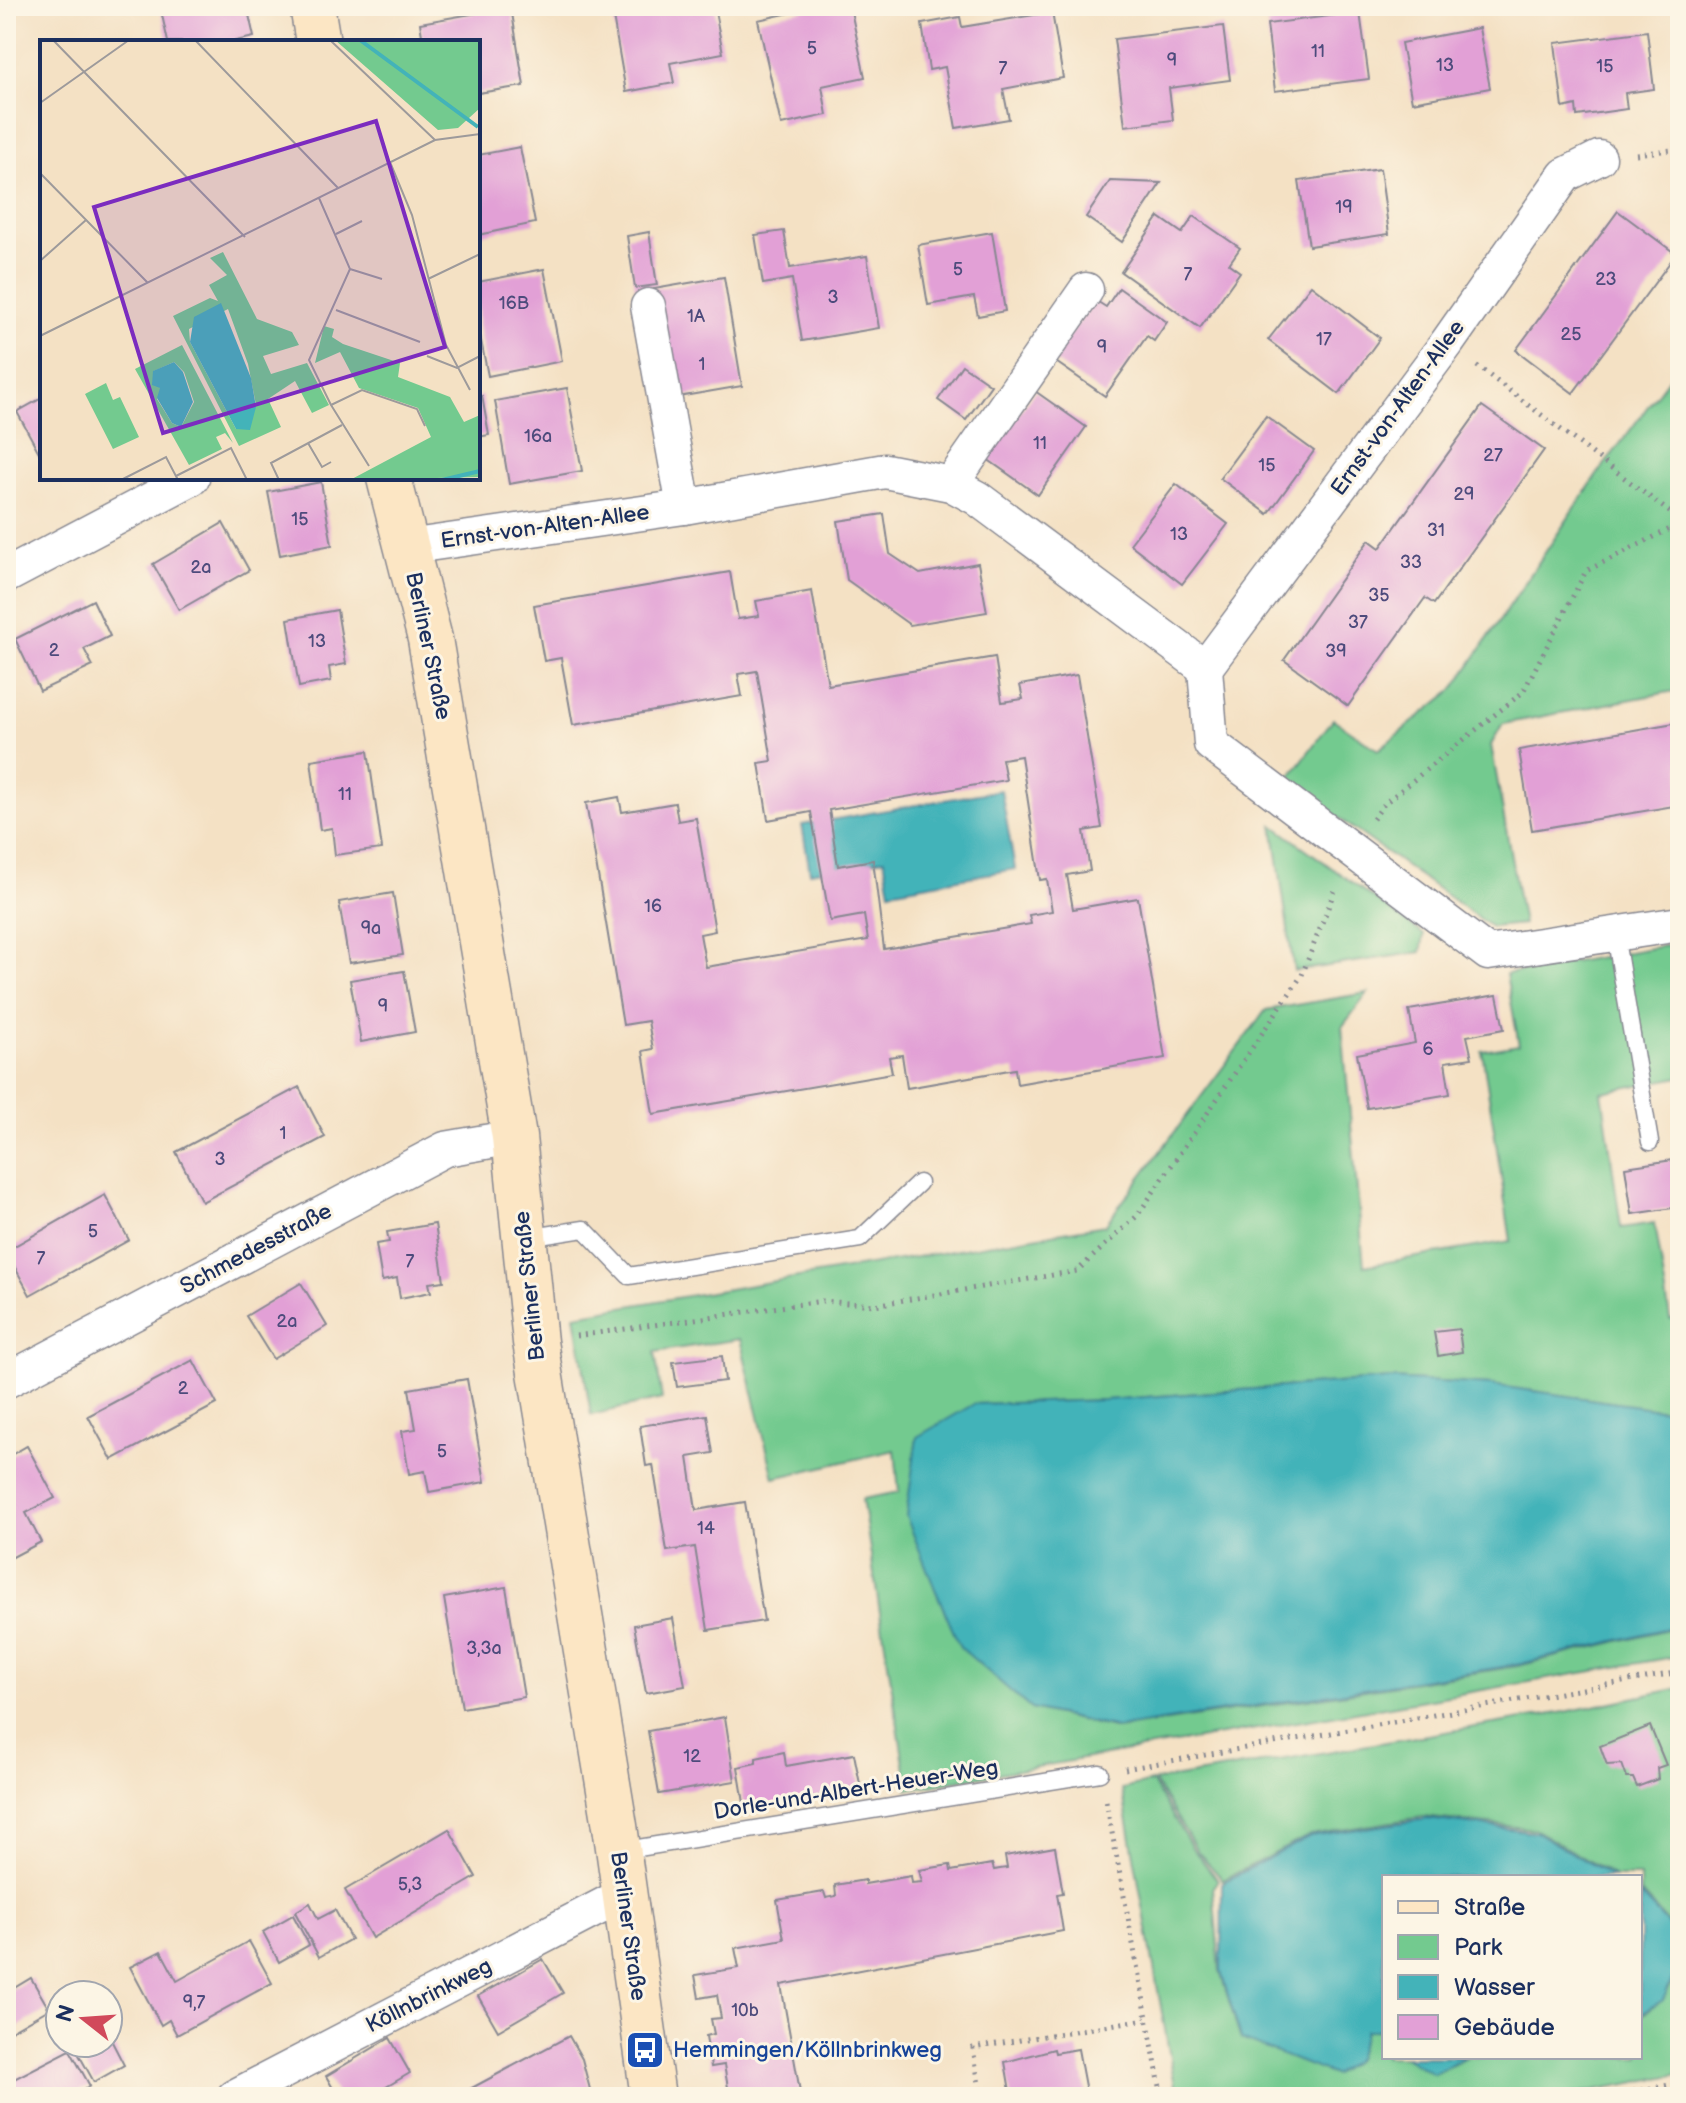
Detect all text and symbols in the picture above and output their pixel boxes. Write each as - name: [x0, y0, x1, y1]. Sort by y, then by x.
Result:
- house number: 5: [807, 38, 817, 59]
- inset map: [40, 40, 480, 480]
- house number: 11: [1311, 41, 1325, 62]
- house number: 9: [1167, 50, 1177, 71]
- house number: 13: [1436, 55, 1454, 76]
- house number: 15: [1596, 56, 1614, 77]
- house number: 7: [999, 58, 1008, 79]
- house number: 19: [1335, 197, 1353, 218]
- house number: 5: [953, 259, 963, 280]
- house number: 7: [1184, 264, 1193, 285]
- house number: 23: [1595, 269, 1617, 290]
- house number: 3: [827, 287, 839, 308]
- house number: 16B: [499, 293, 529, 314]
- house number: 1A: [687, 306, 705, 327]
- street label: Ernst-von-Alten-Allee: [1325, 315, 1471, 501]
- house number: 25: [1561, 324, 1581, 345]
- house number: 17: [1316, 329, 1332, 350]
- house number: 9: [1097, 337, 1107, 358]
- house number: 1: [699, 354, 705, 375]
- house number: 16a: [524, 426, 552, 447]
- house number: 11: [1033, 433, 1047, 454]
- house number: 27: [1483, 445, 1503, 466]
- house number: 15: [1258, 455, 1276, 476]
- house number: 29: [1453, 484, 1475, 505]
- street label: Ernst-von-Alten-Allee: [439, 499, 651, 555]
- house number: 15: [291, 509, 309, 530]
- house number: 31: [1427, 520, 1445, 541]
- house number: 13: [1170, 524, 1188, 545]
- house number: 33: [1400, 552, 1422, 573]
- house number: 2a: [191, 557, 211, 578]
- street label: Berliner Straße: [399, 570, 457, 722]
- house number: 35: [1368, 585, 1390, 606]
- house number: 37: [1348, 612, 1368, 633]
- house number: 13: [308, 631, 326, 652]
- house number: 2: [49, 640, 60, 661]
- house number: 39: [1325, 641, 1347, 662]
- house number: 11: [338, 784, 352, 805]
- house number: 16: [644, 896, 662, 917]
- house number: 9a: [361, 918, 381, 939]
- house number: 9: [378, 996, 388, 1017]
- house number: 6: [1423, 1039, 1434, 1060]
- house number: 1: [280, 1123, 286, 1144]
- house number: 3: [214, 1149, 226, 1170]
- street label: Schmedesstraße: [176, 1198, 336, 1300]
- street label: Berliner Straße: [509, 1210, 551, 1362]
- house number: 5: [88, 1221, 98, 1242]
- house number: 7: [37, 1248, 46, 1269]
- house number: 7: [406, 1251, 415, 1272]
- house number: 2a: [277, 1311, 297, 1332]
- house number: 2: [178, 1378, 189, 1399]
- house number: 5: [437, 1441, 447, 1462]
- house number: 14: [697, 1518, 715, 1539]
- house number: 3,3a: [466, 1638, 502, 1659]
- house number: 12: [683, 1746, 701, 1767]
- street label: Dorle-und-Albert-Heuer-Weg: [712, 1754, 1000, 1826]
- street label: Berliner Straße: [604, 1850, 652, 2002]
- house number: 5,3: [398, 1874, 422, 1895]
- legend: [1382, 1875, 1642, 2059]
- text: Straße: [1454, 1893, 1525, 1922]
- text: Park: [1454, 1933, 1502, 1962]
- street label: Köllnbrinkweg: [361, 1953, 497, 2039]
- text: Wasser: [1454, 1973, 1535, 2002]
- north arrow: [44, 1979, 124, 2059]
- house number: 9,7: [183, 1992, 205, 2013]
- house number: 10b: [731, 2000, 759, 2021]
- text: N: [51, 2002, 82, 2025]
- text: Gebäude: [1454, 2013, 1555, 2042]
- bus stop icon: Hemmingen/Köllnbrinkweg: [624, 2029, 666, 2071]
- place label: Hemmingen/Köllnbrinkweg: [673, 2037, 942, 2064]

